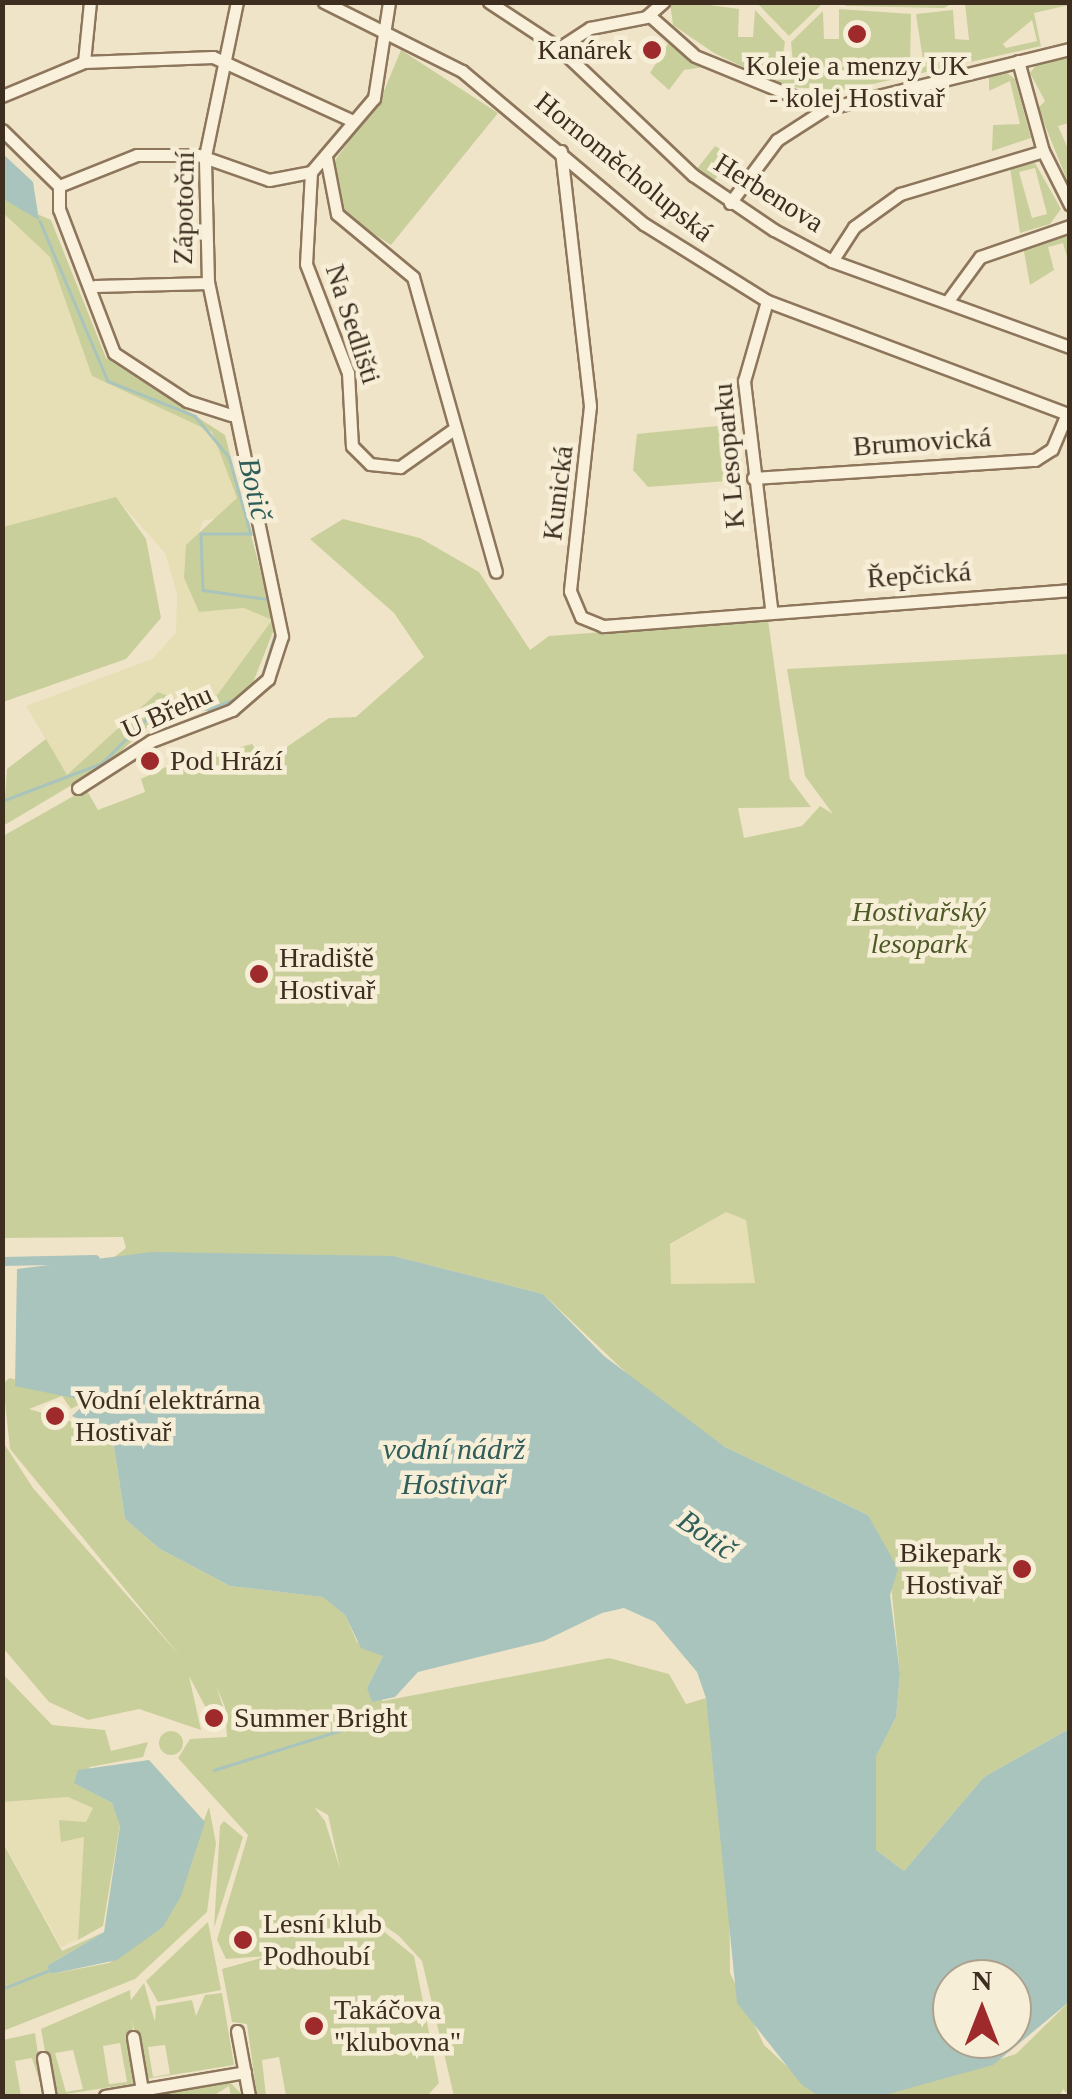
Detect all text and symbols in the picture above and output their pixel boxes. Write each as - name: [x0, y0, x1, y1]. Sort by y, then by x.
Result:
- marker: Koleje a menzy UK - kolej Hostivař: [846, 23, 868, 45]
- place label: Kanárek: [537, 33, 632, 67]
- marker: Kanárek: [641, 39, 663, 61]
- place label: Koleje a menzy UK - kolej Hostivař: [745, 49, 969, 115]
- street label: Hornoměcholupská: [528, 85, 720, 249]
- street label: Herbenova: [708, 146, 830, 240]
- street label: Zápotoční: [166, 151, 202, 265]
- street label: Na Sedlišti: [318, 260, 388, 388]
- street label: K Lesoparku: [706, 382, 752, 530]
- street label: Brumovická: [852, 420, 992, 464]
- street label: Kunická: [536, 444, 580, 542]
- water label: Botič: [230, 454, 280, 524]
- street label: Řepčická: [866, 555, 972, 595]
- street label: U Břehu: [116, 677, 218, 747]
- place label: Pod Hrází: [170, 744, 283, 778]
- marker: Pod Hrází: [139, 750, 161, 772]
- park label: Hostivařský lesopark: [852, 895, 986, 961]
- place label: Hradiště Hostivař: [279, 941, 375, 1007]
- marker: Hradiště Hostivař: [248, 963, 270, 985]
- place label: Vodní elektrárna Hostivař: [75, 1383, 260, 1449]
- marker: Vodní elektrárna Hostivař: [44, 1405, 66, 1427]
- water label: vodní nádrž Hostivař: [383, 1431, 525, 1502]
- water label: Botič: [671, 1502, 743, 1568]
- place label: Bikepark Hostivař: [899, 1536, 1002, 1602]
- marker: Bikepark Hostivař: [1011, 1558, 1033, 1580]
- place label: Summer Bright: [234, 1701, 407, 1735]
- marker: Summer Bright: [203, 1707, 225, 1729]
- place label: Lesní klub Podhoubí: [263, 1907, 382, 1973]
- marker: Lesní klub Podhoubí: [232, 1929, 254, 1951]
- north arrow: [932, 1959, 1032, 2059]
- text: N: [972, 1965, 992, 1996]
- place label: Takáčova "klubovna": [334, 1993, 461, 2059]
- marker: Takáčova "klubovna": [303, 2015, 325, 2037]

